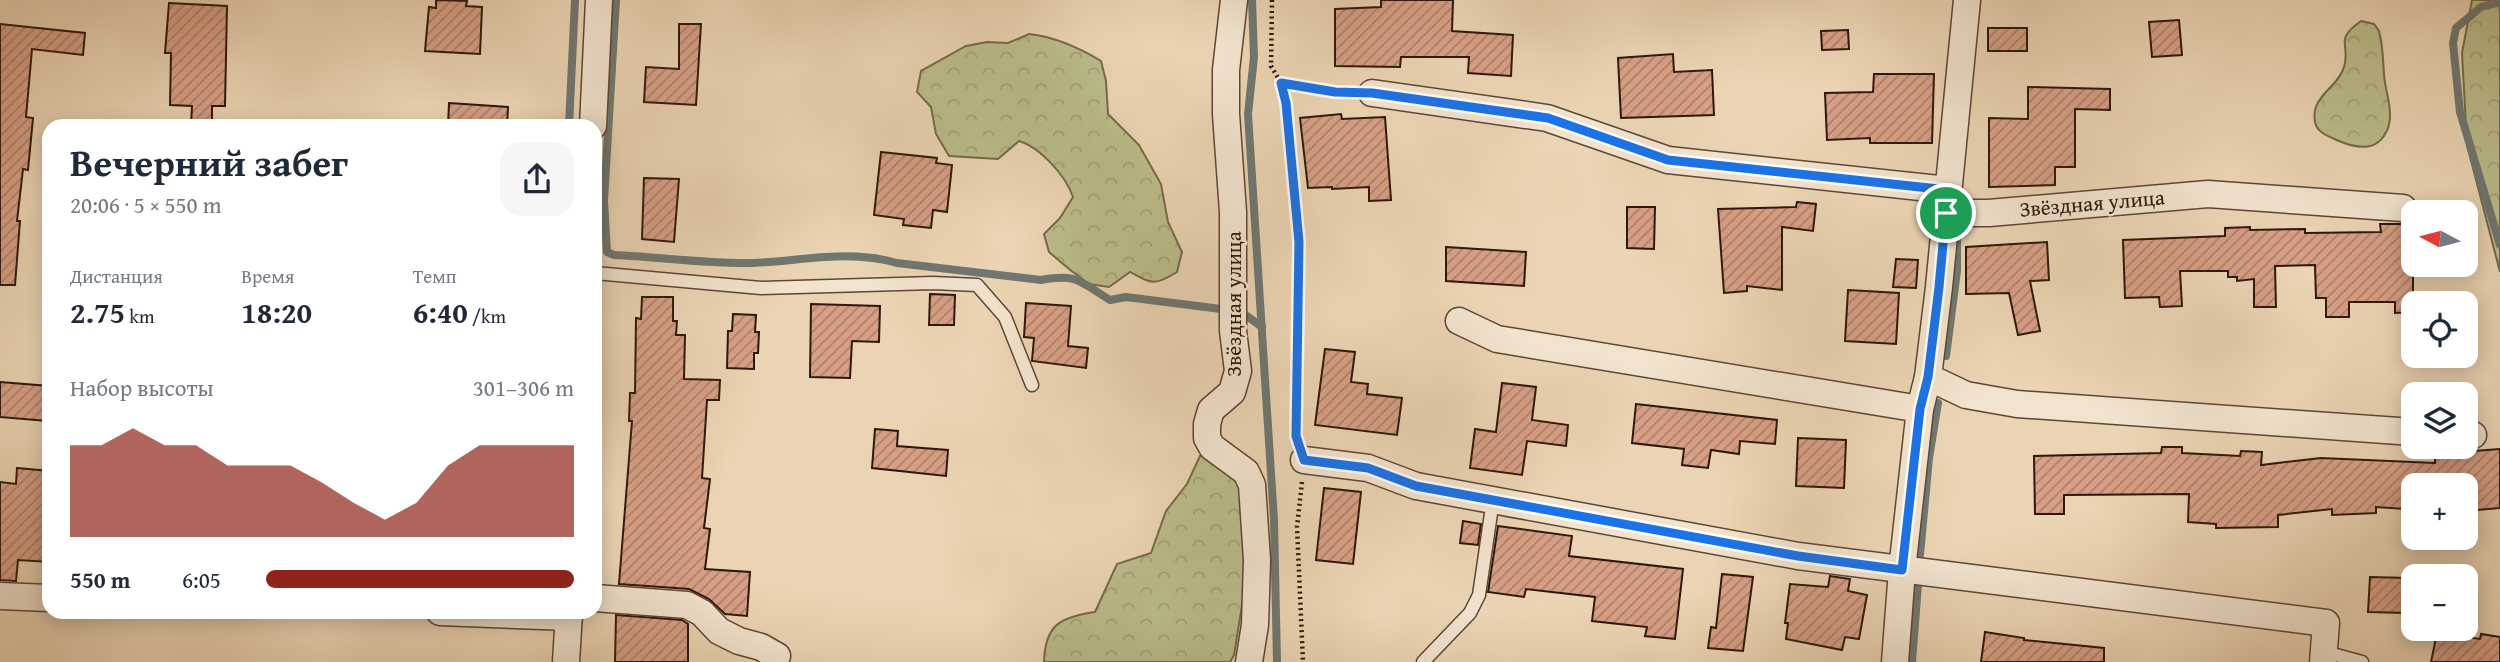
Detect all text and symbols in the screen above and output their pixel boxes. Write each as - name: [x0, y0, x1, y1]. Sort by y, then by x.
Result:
- text: Вечерний забег: [70, 134, 348, 190]
- button: share: [500, 142, 574, 216]
- street label: Звёздная улица: [2018, 181, 2166, 225]
- pin: [1916, 183, 1976, 243]
- text: 20:06 · 5 × 550 m: [70, 188, 222, 221]
- icon: arrive: [1927, 194, 1965, 232]
- north arrow: [2401, 200, 2478, 276]
- map controls: [2401, 200, 2478, 641]
- street label: Звёздная улица: [1218, 231, 1249, 377]
- text: Дистанция: [70, 262, 163, 290]
- text: Время: [241, 262, 294, 290]
- text: Темп: [413, 262, 457, 290]
- text: 2.75: [70, 290, 125, 334]
- text: 18:20: [241, 290, 312, 334]
- text: 6:40: [413, 290, 468, 334]
- button: locate: [2401, 291, 2478, 368]
- text: km: [125, 302, 154, 330]
- text: /km: [468, 302, 506, 330]
- text: Набор высоты: [70, 371, 214, 404]
- text: 301–306 m: [473, 371, 574, 404]
- button: layers: [2401, 382, 2478, 459]
- button: +: [2401, 473, 2478, 550]
- text: 550 m: [70, 563, 131, 596]
- text: 6:05: [182, 563, 221, 596]
- button: −: [2401, 564, 2478, 641]

